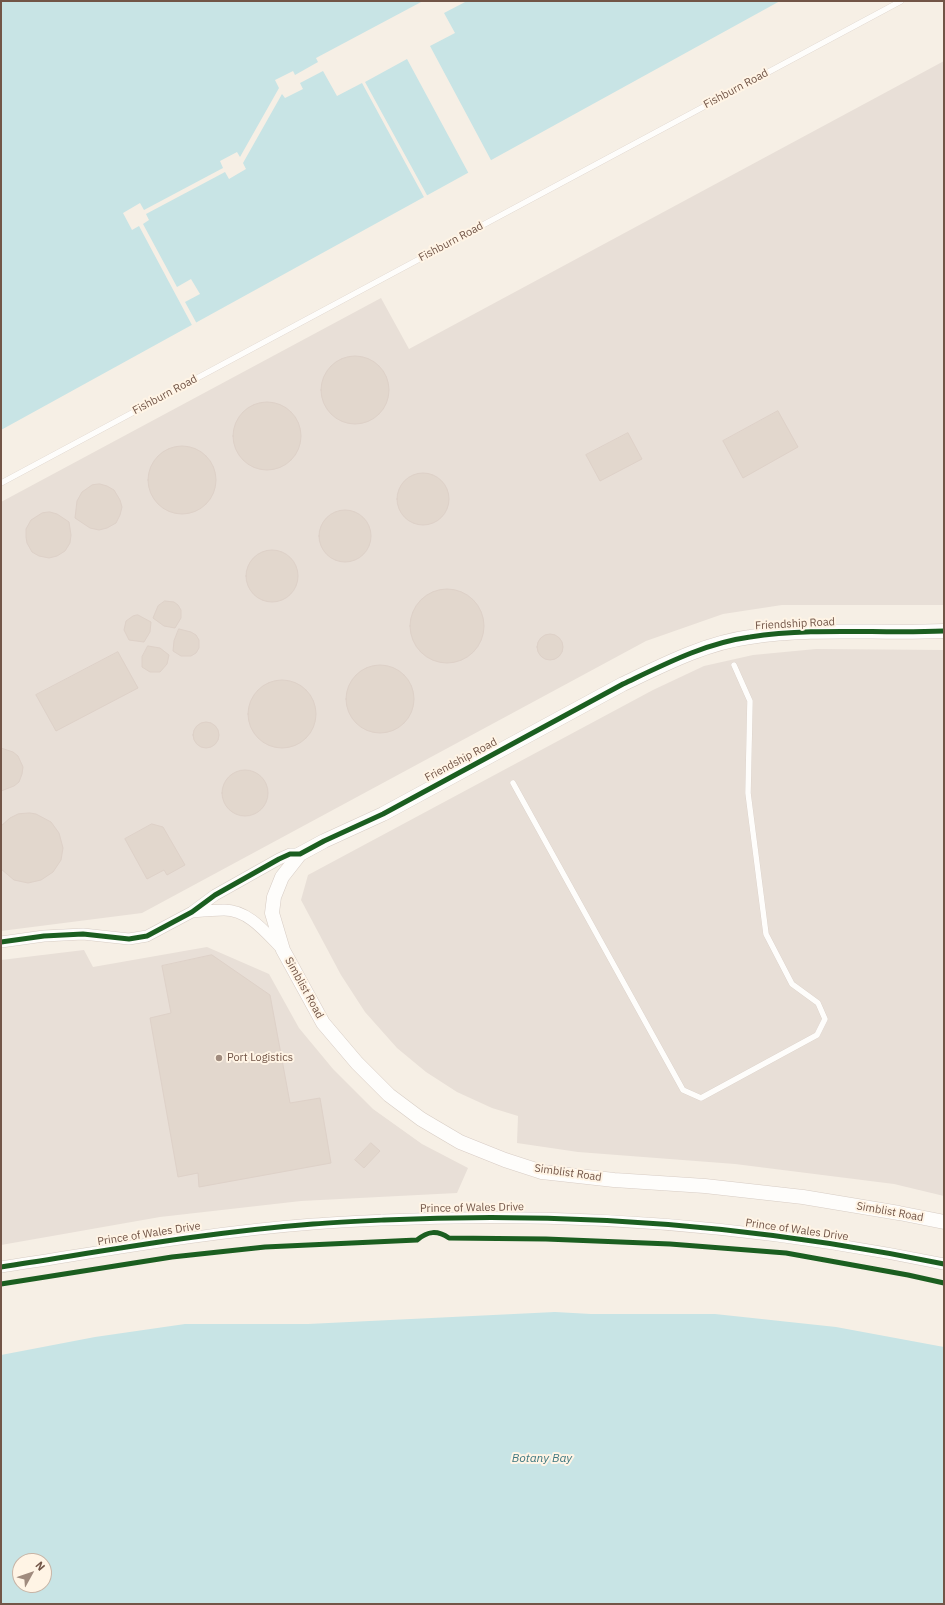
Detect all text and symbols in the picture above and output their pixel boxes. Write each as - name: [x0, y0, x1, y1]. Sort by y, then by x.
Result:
- street label: Fishburn Road: [701, 66, 771, 112]
- street label: Fishburn Road: [416, 219, 486, 265]
- street label: Fishburn Road: [130, 372, 200, 418]
- street label: Friendship Road: [755, 615, 835, 633]
- street label: Friendship Road: [423, 735, 499, 785]
- street label: Simblist Road: [282, 955, 326, 1021]
- place label: Port Logistics: [227, 1051, 293, 1065]
- marker: Port Logistics: [214, 1053, 224, 1063]
- street label: Simblist Road: [533, 1162, 603, 1184]
- street label: Prince of Wales Drive: [420, 1200, 524, 1216]
- street label: Simblist Road: [855, 1200, 925, 1224]
- street label: Prince of Wales Drive: [745, 1216, 849, 1244]
- street label: Prince of Wales Drive: [97, 1219, 201, 1249]
- water label: Botany Bay: [512, 1452, 572, 1466]
- north arrow: [12, 1553, 52, 1593]
- text: N: [33, 1558, 48, 1573]

